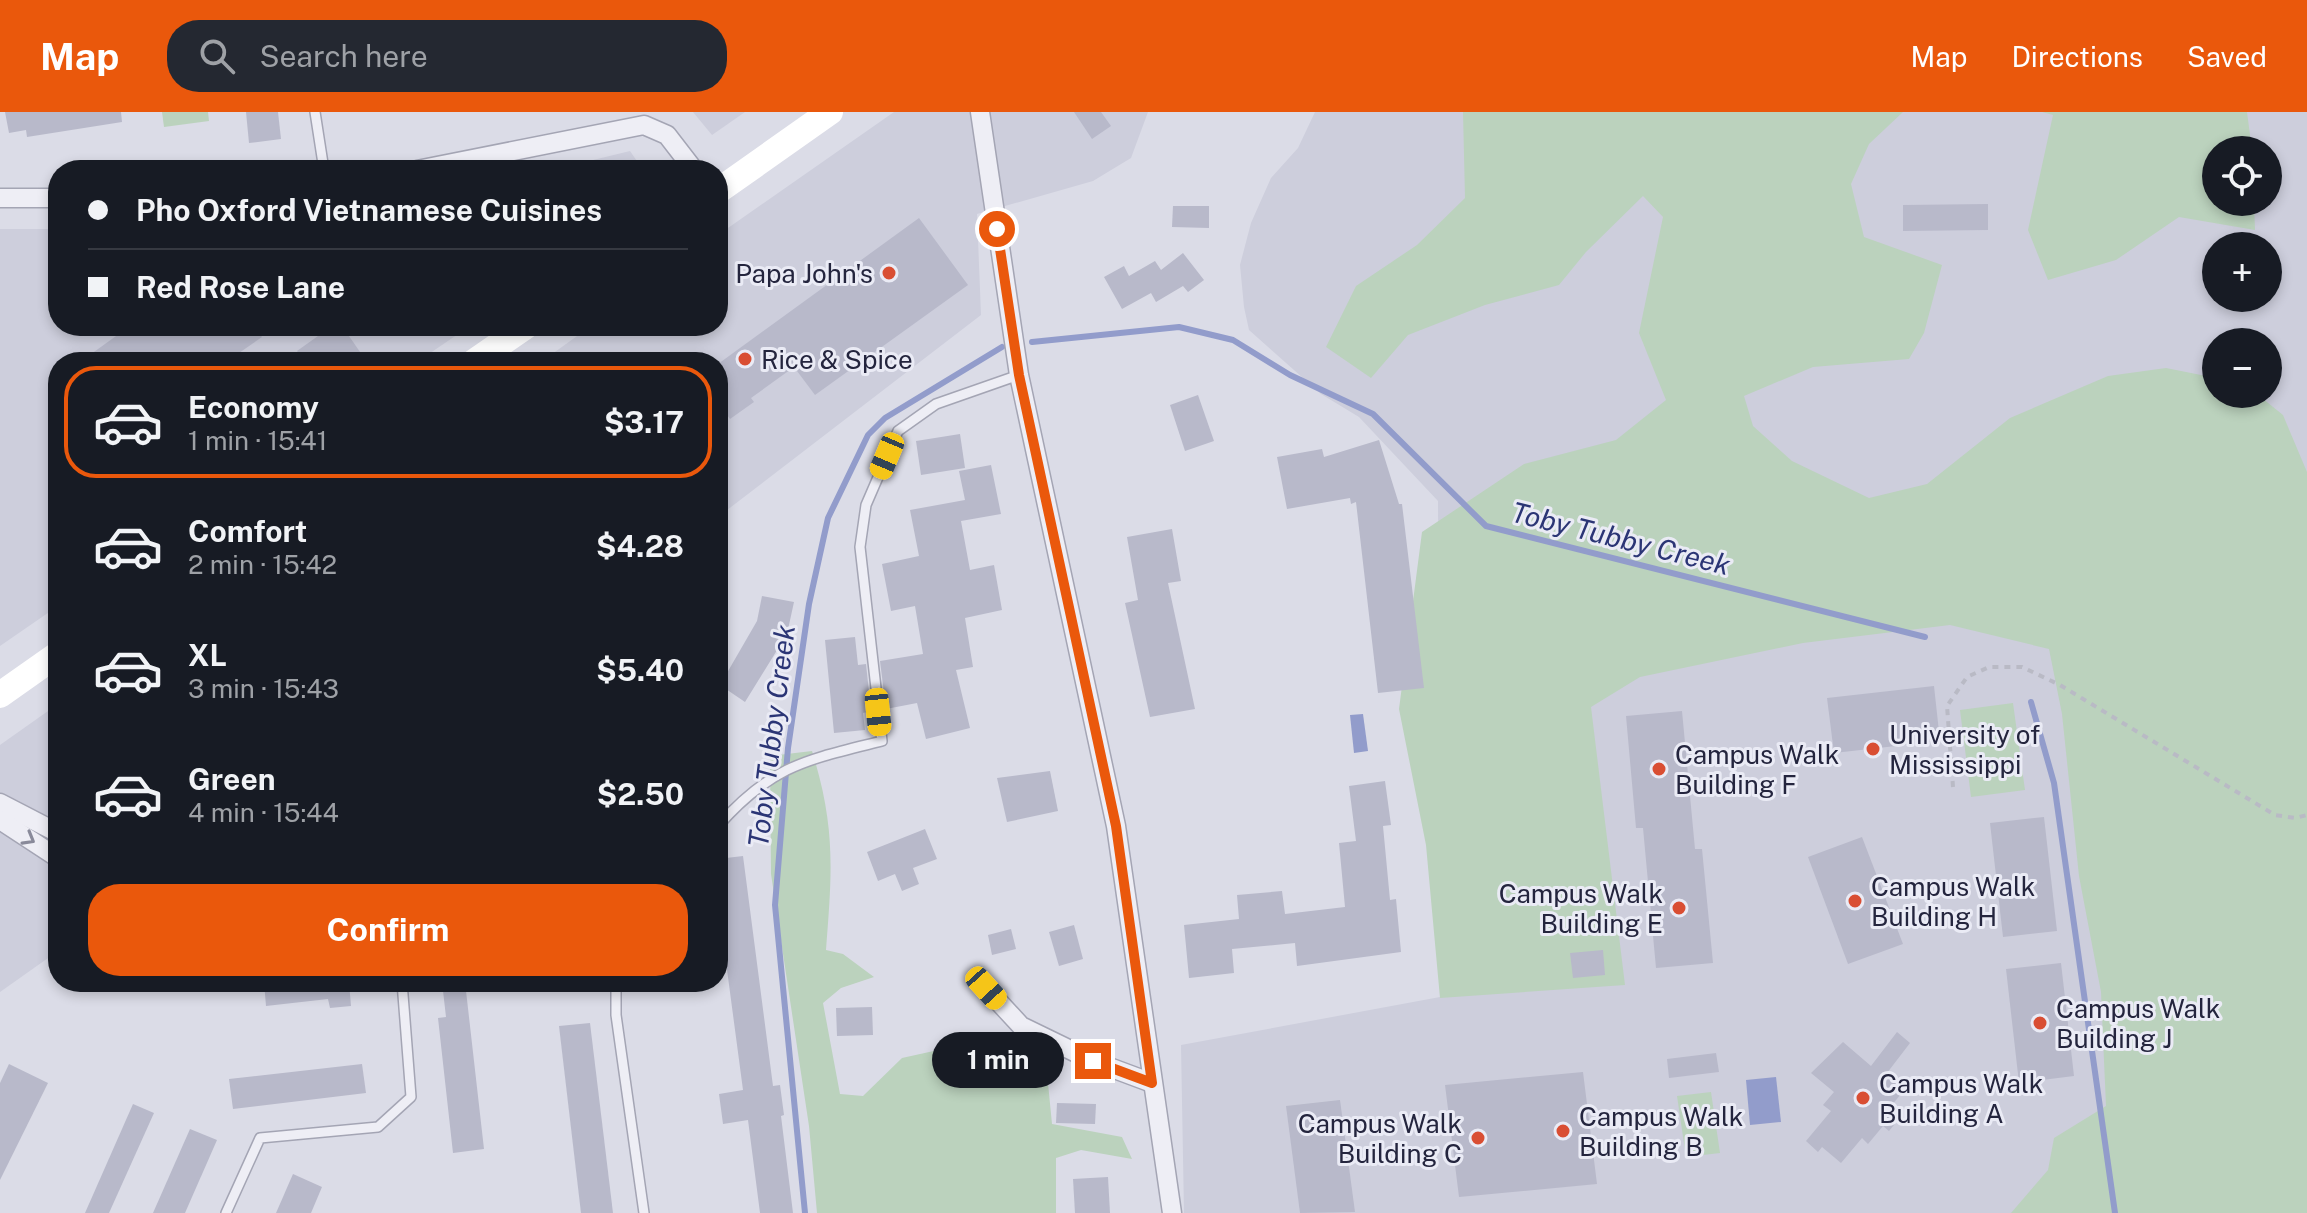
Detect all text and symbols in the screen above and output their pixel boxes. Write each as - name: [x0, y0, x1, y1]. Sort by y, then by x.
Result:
- search box: [167, 20, 727, 92]
- text: Map: [40, 34, 119, 79]
- icon: search: [195, 34, 239, 78]
- text: Search here: [259, 38, 428, 74]
- text: Map: [1911, 40, 1967, 73]
- text: Directions: [2011, 40, 2143, 73]
- text: Saved: [2187, 40, 2267, 73]
- map controls: [2202, 136, 2282, 408]
- button: locate: [2202, 136, 2282, 216]
- text: Pho Oxford Vietnamese Cuisines: [136, 192, 602, 228]
- route start: [979, 211, 1015, 247]
- button: +: [2202, 232, 2282, 312]
- place label: Papa John's: [735, 258, 873, 289]
- marker: Papa John's: [880, 264, 898, 282]
- text: Red Rose Lane: [136, 269, 345, 305]
- button: −: [2202, 328, 2282, 408]
- place label: Rice & Spice: [761, 344, 913, 375]
- marker: Rice & Spice: [736, 350, 754, 368]
- icon: car: [92, 386, 164, 458]
- text: Economy: [188, 389, 319, 425]
- text: $3.17: [604, 404, 684, 440]
- text: 1 min · 15:41: [188, 425, 327, 456]
- car: [867, 429, 907, 483]
- water label: Toby Tubby Creek: [1508, 495, 1734, 581]
- icon: car: [92, 510, 164, 582]
- text: Comfort: [188, 513, 307, 549]
- text: $4.28: [596, 528, 684, 564]
- text: 2 min · 15:42: [188, 549, 337, 580]
- water label: Toby Tubby Creek: [741, 623, 801, 849]
- icon: car: [92, 634, 164, 706]
- text: XL: [188, 637, 227, 673]
- text: $5.40: [596, 652, 684, 688]
- text: 3 min · 15:43: [188, 673, 339, 704]
- car: [864, 687, 892, 737]
- place label: University of Mississippi: [1889, 719, 2040, 780]
- place label: Campus Walk Building F: [1675, 739, 1839, 800]
- marker: University of Mississippi: [1864, 740, 1882, 758]
- icon: car: [92, 758, 164, 830]
- marker: Campus Walk Building F: [1650, 760, 1668, 778]
- text: Green: [188, 761, 275, 797]
- text: $2.50: [597, 776, 684, 812]
- text: 4 min · 15:44: [188, 797, 339, 828]
- one-way arrow: [20, 829, 35, 845]
- place label: Campus Walk Building H: [1871, 871, 2035, 932]
- place label: Campus Walk Building E: [1499, 878, 1663, 939]
- button: Confirm: [88, 884, 688, 976]
- marker: Campus Walk Building H: [1846, 892, 1864, 910]
- marker: Campus Walk Building E: [1670, 899, 1688, 917]
- car: [961, 962, 1011, 1014]
- place label: Campus Walk Building J: [2056, 993, 2220, 1054]
- marker: Campus Walk Building J: [2031, 1014, 2049, 1032]
- callout: 1 min: [933, 1033, 1065, 1089]
- route end: [1075, 1043, 1111, 1079]
- text: 1 min: [967, 1044, 1029, 1075]
- place label: Campus Walk Building A: [1879, 1068, 2043, 1129]
- marker: Campus Walk Building A: [1854, 1089, 1872, 1107]
- place label: Campus Walk Building B: [1579, 1101, 1743, 1162]
- place label: Campus Walk Building C: [1298, 1108, 1462, 1169]
- marker: Campus Walk Building B: [1554, 1122, 1572, 1140]
- marker: Campus Walk Building C: [1469, 1129, 1487, 1147]

